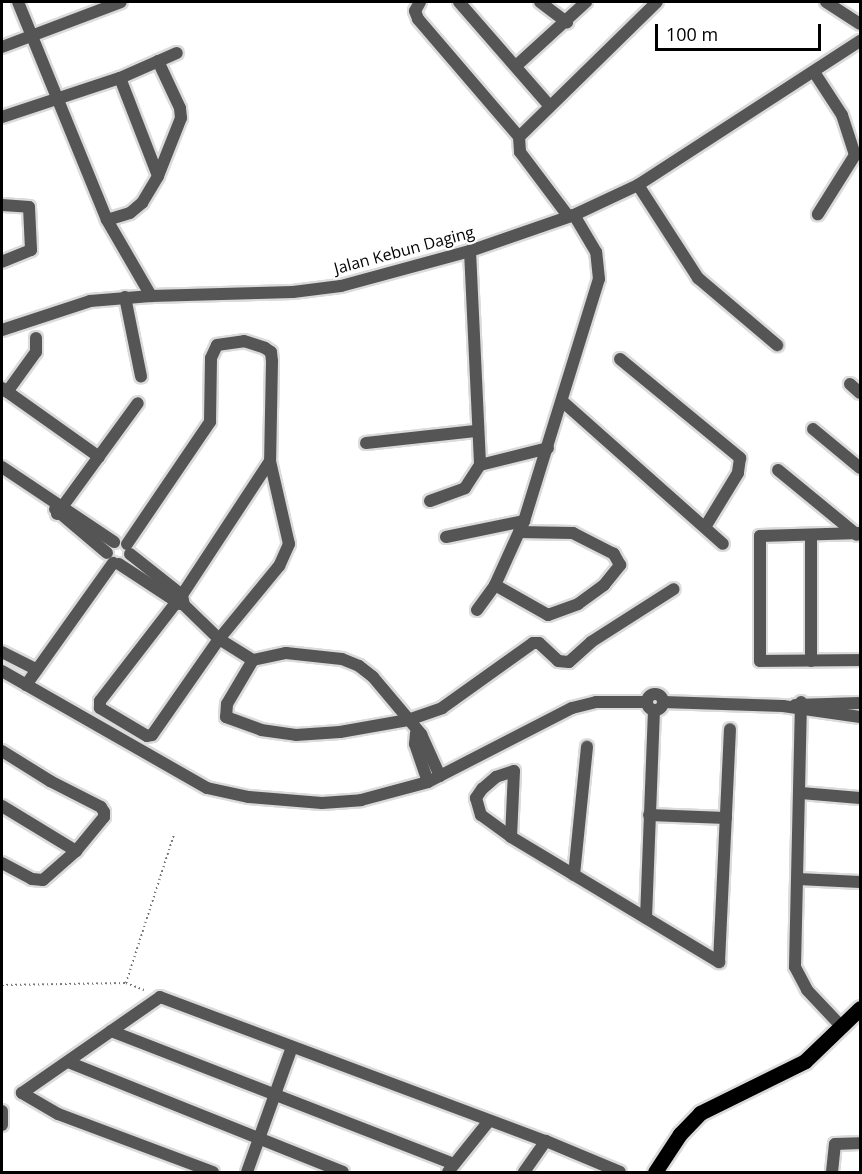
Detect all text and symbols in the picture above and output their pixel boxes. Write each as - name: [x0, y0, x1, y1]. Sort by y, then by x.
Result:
- scale bar: [658, 12, 824, 50]
- text: 100 m: [666, 22, 718, 46]
- street label: Jalan Kebun Daging: [332, 222, 476, 278]

